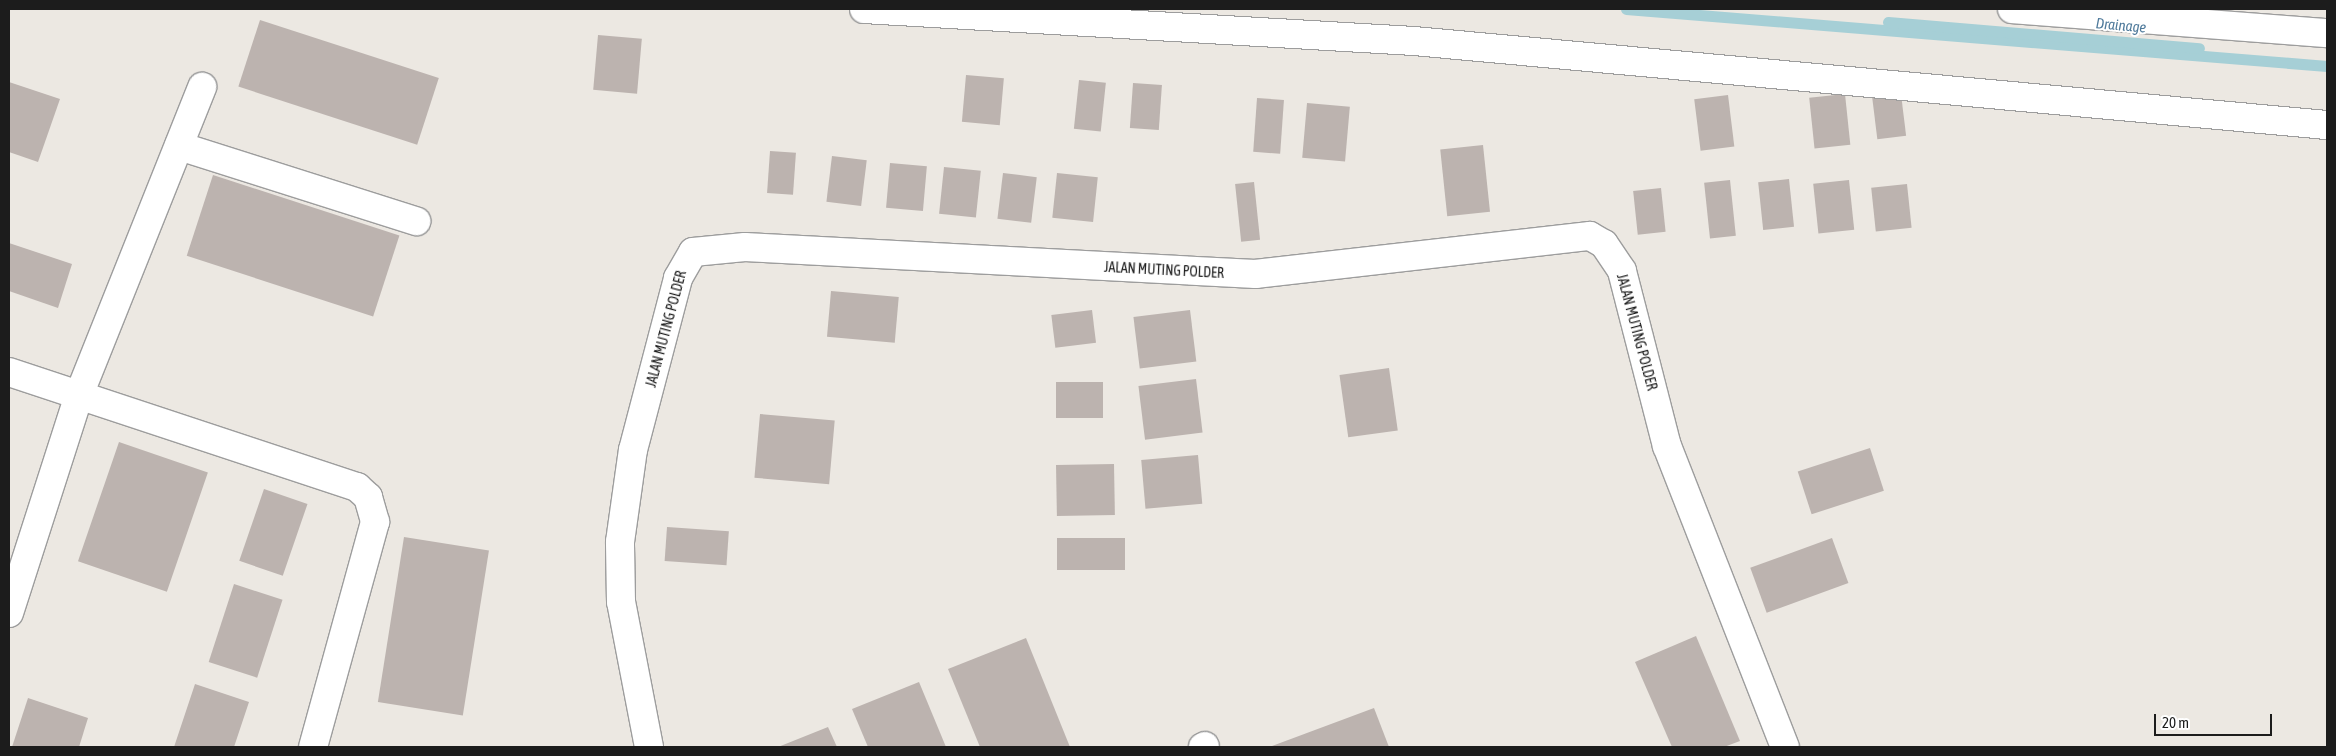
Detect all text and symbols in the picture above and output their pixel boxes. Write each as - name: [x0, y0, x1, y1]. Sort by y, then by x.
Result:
- water label: Drainage: [2095, 14, 2147, 36]
- street label: JALAN MUTING POLDER: [1104, 258, 1224, 282]
- street label: JALAN MUTING POLDER: [642, 269, 690, 389]
- street label: JALAN MUTING POLDER: [1613, 272, 1661, 392]
- scale bar: [2156, 704, 2274, 736]
- text: 20 m: [2162, 714, 2189, 731]

